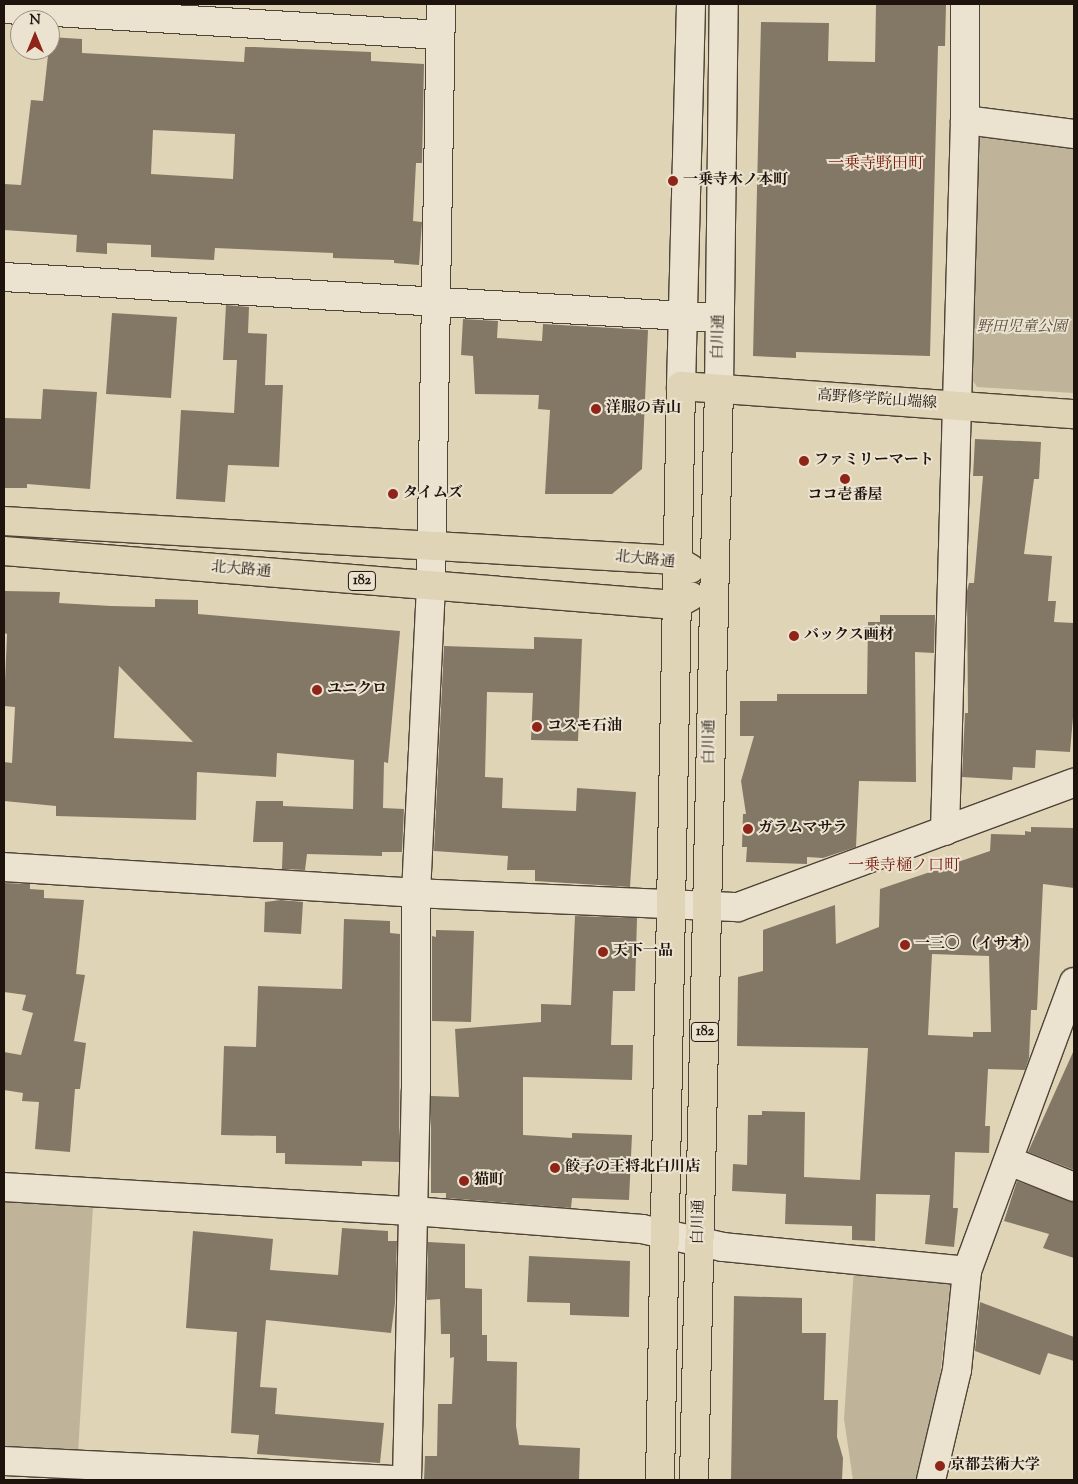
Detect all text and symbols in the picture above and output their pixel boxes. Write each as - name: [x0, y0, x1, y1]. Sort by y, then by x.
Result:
- north arrow: [10, 10, 60, 60]
- text: N: [29, 11, 41, 31]
- district label: 一乗寺野田町: [828, 155, 924, 175]
- place label: 一乗寺木ノ本町: [683, 172, 788, 190]
- marker: 一乗寺木ノ本町: [667, 175, 679, 187]
- street label: 白川通: [710, 314, 728, 360]
- park label: 野田児童公園: [977, 319, 1067, 337]
- street label: 高野修学院山端線: [817, 387, 937, 413]
- place label: 洋服の青山: [606, 400, 681, 418]
- marker: 洋服の青山: [590, 403, 602, 415]
- place label: ファミリーマート: [814, 452, 934, 470]
- marker: ファミリーマート: [798, 455, 810, 467]
- marker: ココ壱番屋: [839, 473, 851, 485]
- place label: タイムズ: [403, 485, 463, 503]
- place label: ココ壱番屋: [808, 487, 882, 505]
- marker: タイムズ: [387, 488, 399, 500]
- street label: 北大路通: [614, 548, 676, 572]
- street label: 北大路通: [210, 558, 272, 582]
- road number: 182: [347, 570, 377, 592]
- place label: バックス画材: [804, 627, 894, 645]
- marker: バックス画材: [788, 630, 800, 642]
- place label: ユニクロ: [327, 681, 387, 699]
- marker: ユニクロ: [311, 684, 323, 696]
- place label: コスモ石油: [547, 718, 622, 736]
- street label: 白川通: [701, 720, 719, 764]
- marker: コスモ石油: [531, 721, 543, 733]
- place label: ガラムマサラ: [758, 820, 848, 838]
- marker: ガラムマサラ: [742, 823, 754, 835]
- district label: 一乗寺樋ノ口町: [848, 857, 960, 877]
- place label: 一三〇 （イサオ）: [915, 936, 1038, 954]
- marker: 一三〇 （イサオ）: [899, 939, 911, 951]
- place label: 天下一品: [613, 943, 673, 961]
- marker: 天下一品: [597, 946, 609, 958]
- road number: 182: [690, 1020, 720, 1044]
- place label: 餃子の王将北白川店: [565, 1159, 700, 1177]
- marker: 餃子の王将北白川店: [549, 1162, 561, 1174]
- place label: 猫町: [474, 1172, 504, 1190]
- marker: 猫町: [458, 1175, 470, 1187]
- street label: 白川通: [690, 1199, 708, 1245]
- place label: 京都芸術大学: [950, 1457, 1040, 1475]
- marker: 京都芸術大学: [934, 1460, 946, 1472]

